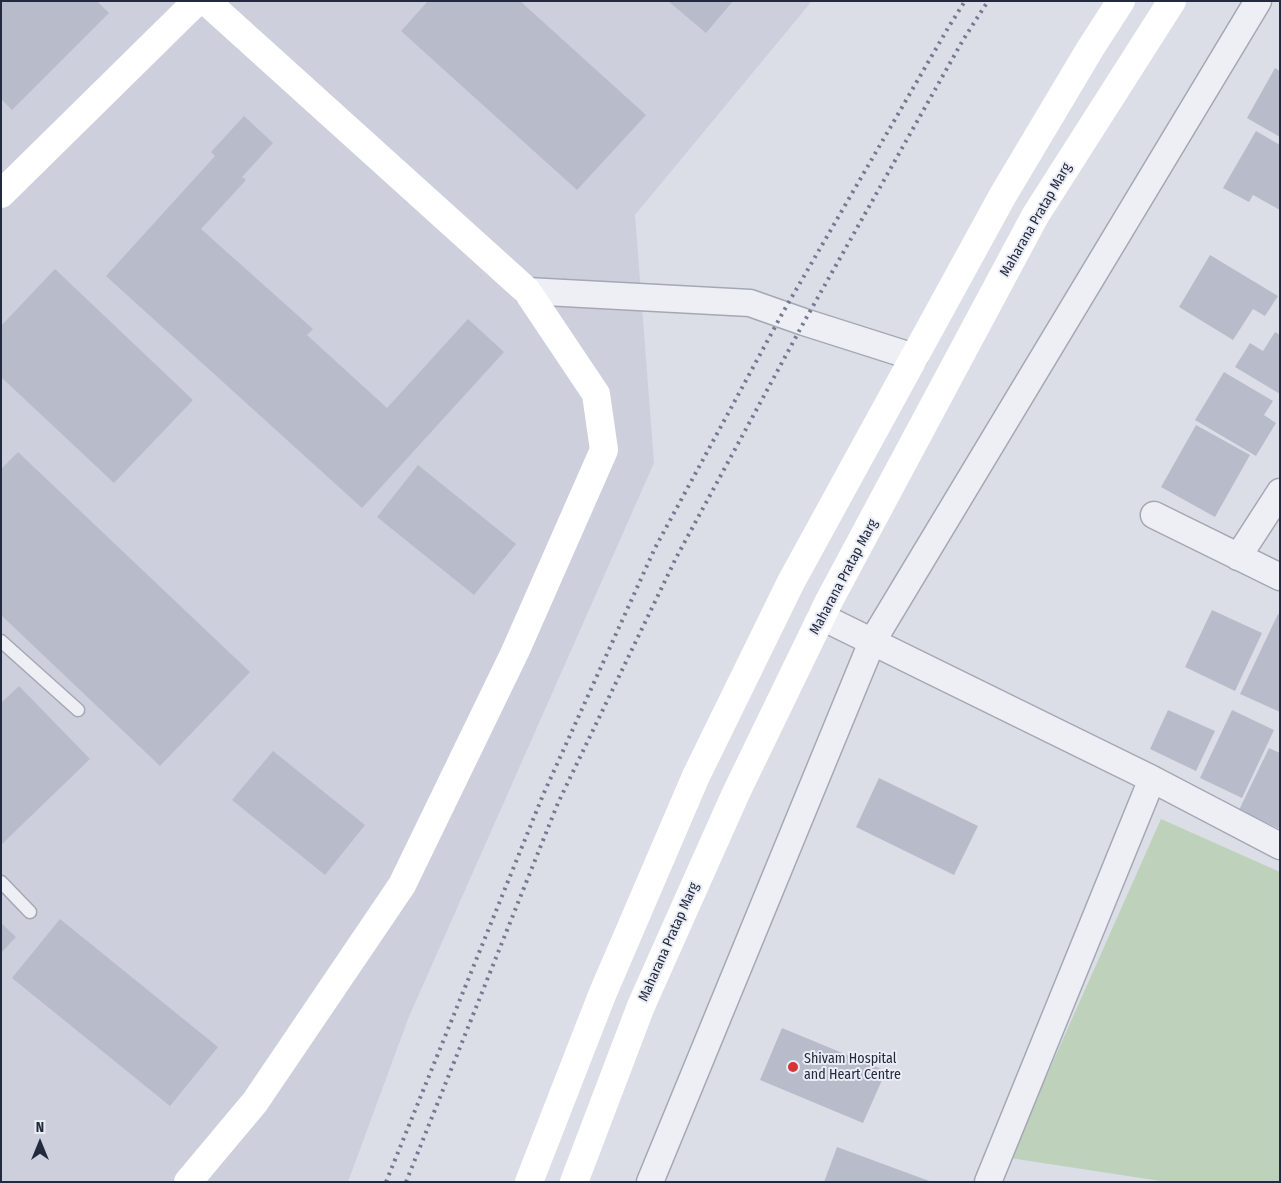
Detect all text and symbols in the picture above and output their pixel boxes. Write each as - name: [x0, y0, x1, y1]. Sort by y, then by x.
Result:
- street label: Maharana Pratap Marg: [997, 160, 1075, 280]
- street label: Maharana Pratap Marg: [806, 516, 882, 638]
- street label: Maharana Pratap Marg: [635, 880, 703, 1004]
- place label: Shivam Hospital and Heart Centre: [804, 1051, 901, 1084]
- marker: Shivam Hospital and Heart Centre: [786, 1060, 800, 1074]
- north arrow: [15, 1118, 65, 1168]
- text: N: [36, 1119, 44, 1136]

